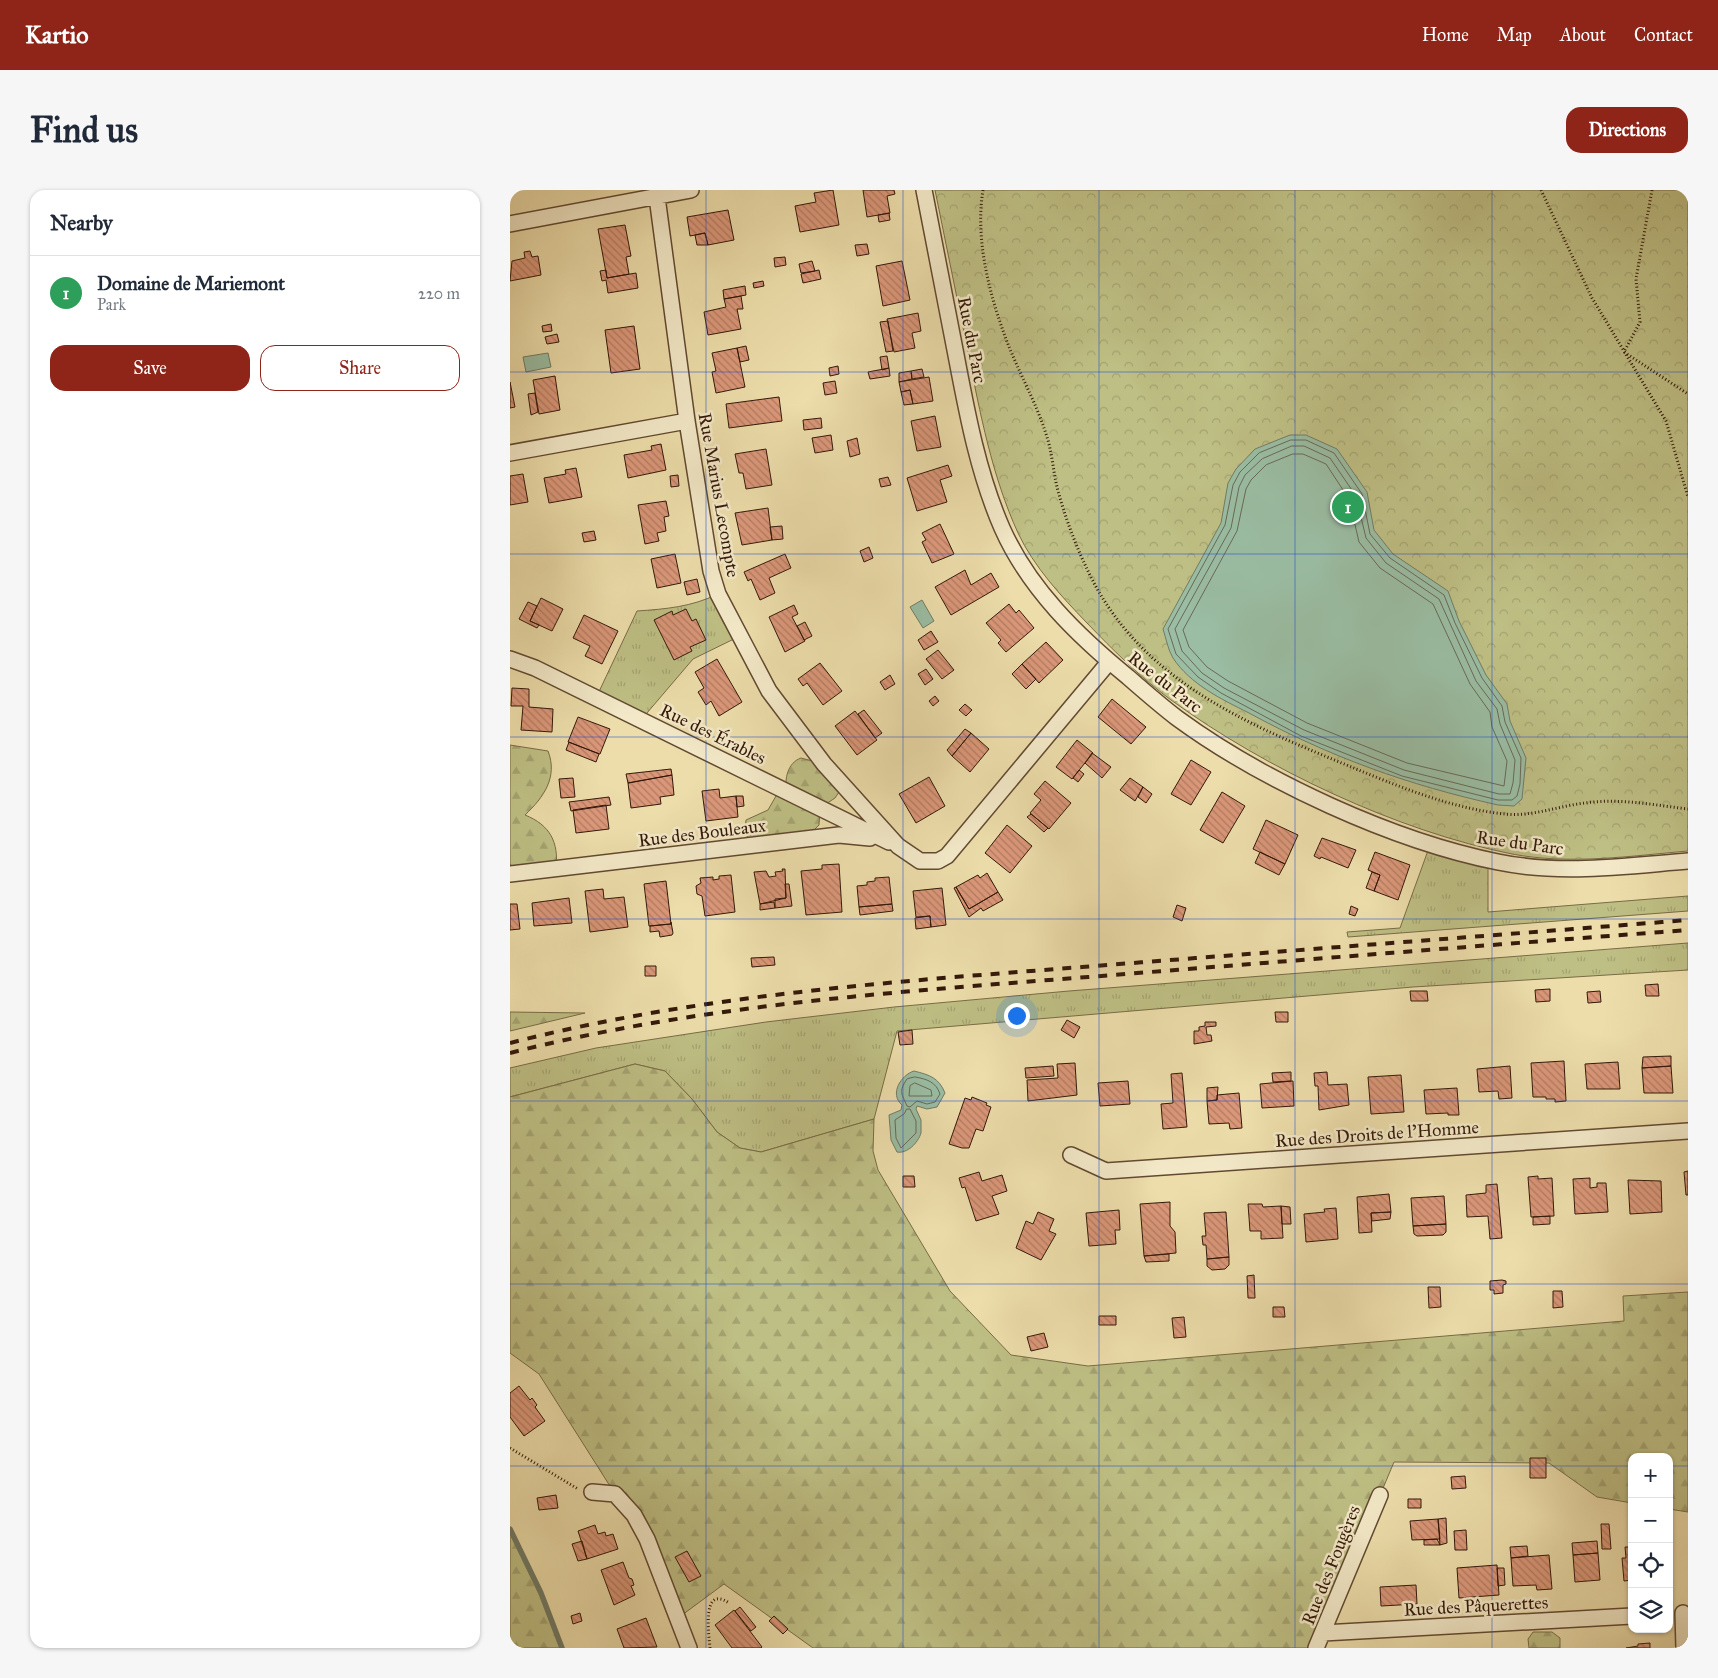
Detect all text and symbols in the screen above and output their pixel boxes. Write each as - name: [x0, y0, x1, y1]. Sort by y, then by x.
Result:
- text: Kartio: [25, 20, 88, 50]
- text: Home: [1422, 24, 1469, 46]
- text: Map: [1497, 24, 1532, 46]
- text: About: [1560, 24, 1606, 46]
- text: Contact: [1634, 24, 1693, 46]
- button: Directions: [1566, 107, 1688, 153]
- text: Find us: [30, 109, 138, 152]
- text: Nearby: [50, 210, 113, 236]
- text: Domaine de Mariemont: [97, 272, 285, 295]
- text: 1: [63, 284, 69, 303]
- text: 220 m: [418, 284, 460, 303]
- text: Park: [97, 295, 126, 314]
- street label: Rue du Parc: [953, 295, 991, 386]
- button: Save: [50, 345, 250, 391]
- button: Share: [260, 345, 460, 391]
- street label: Rue Marius Lecompte: [694, 411, 744, 579]
- pin: 1: [1332, 488, 1364, 526]
- street label: Rue du Parc: [1124, 646, 1207, 718]
- street label: Rue des Érables: [656, 697, 770, 769]
- street label: Rue des Bouleaux: [637, 814, 767, 852]
- street label: Rue du Parc: [1475, 826, 1565, 860]
- your location: [1004, 1003, 1030, 1029]
- street label: Rue des Droits de l'Homme: [1274, 1116, 1480, 1152]
- map controls: [1628, 1453, 1673, 1633]
- button: +: [1628, 1453, 1673, 1498]
- button: −: [1628, 1498, 1673, 1543]
- street label: Rue des Fougères: [1297, 1502, 1366, 1628]
- button: locate: [1628, 1543, 1673, 1588]
- button: layers: [1628, 1588, 1673, 1633]
- street label: Rue des Pâquerettes: [1403, 1591, 1549, 1622]

